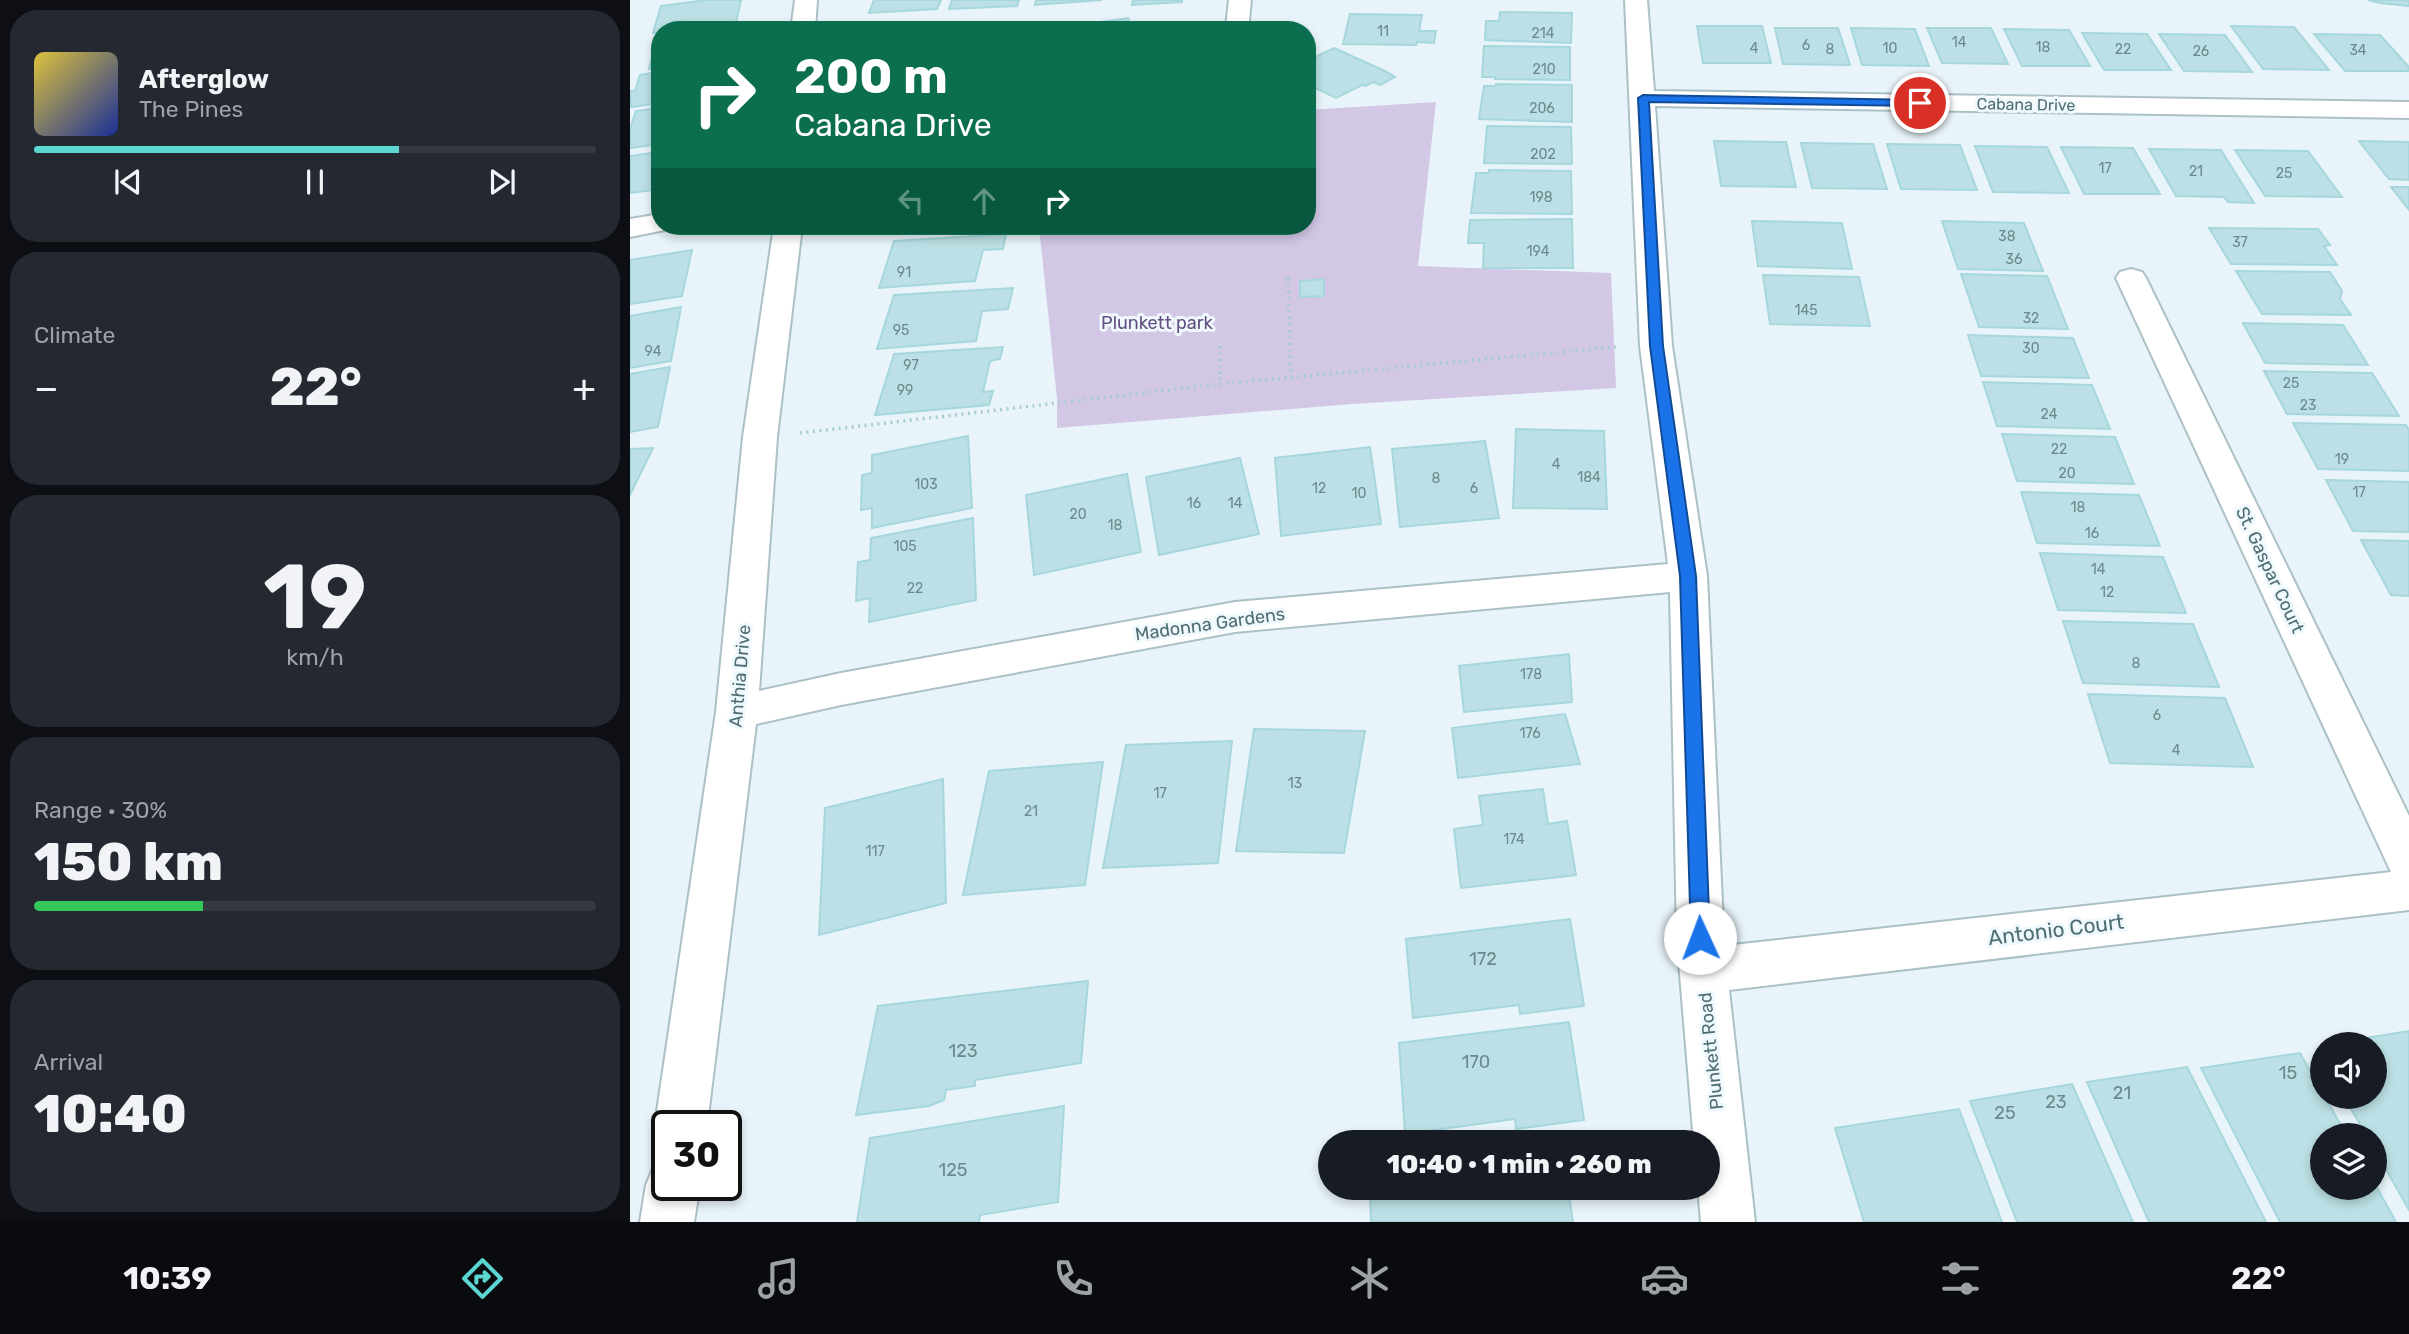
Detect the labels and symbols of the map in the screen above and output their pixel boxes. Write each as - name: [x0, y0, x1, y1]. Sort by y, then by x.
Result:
- house number: 11: [1377, 23, 1389, 40]
- house number: 214: [1532, 25, 1555, 42]
- house number: 14: [1952, 34, 1967, 51]
- house number: 6: [1802, 37, 1810, 54]
- house number: 18: [2036, 39, 2051, 56]
- house number: 4: [1750, 40, 1759, 57]
- house number: 10: [1883, 40, 1898, 57]
- house number: 8: [1826, 41, 1835, 58]
- house number: 22: [2115, 41, 2131, 58]
- house number: 34: [2349, 42, 2367, 59]
- house number: 26: [2193, 43, 2209, 60]
- house number: 210: [1532, 61, 1556, 78]
- pin: [1890, 73, 1950, 133]
- street label: Cabana Drive: [1976, 94, 2076, 115]
- house number: 206: [1529, 100, 1555, 117]
- house number: 202: [1530, 146, 1556, 163]
- house number: 17: [2098, 160, 2112, 177]
- house number: 21: [2189, 163, 2203, 180]
- house number: 25: [2276, 165, 2292, 182]
- house number: 198: [1529, 189, 1553, 206]
- house number: 38: [1998, 228, 2016, 245]
- house number: 37: [2232, 234, 2248, 251]
- house number: 194: [1527, 243, 1550, 260]
- house number: 36: [2006, 251, 2022, 268]
- house number: 91: [897, 264, 911, 281]
- house number: 145: [1794, 302, 1818, 319]
- house number: 32: [2023, 310, 2039, 327]
- park label: Plunkett park: [1101, 312, 1214, 334]
- house number: 95: [893, 322, 909, 339]
- house number: 30: [2022, 340, 2040, 357]
- house number: 94: [645, 343, 662, 360]
- house number: 97: [903, 357, 919, 374]
- house number: 25: [2283, 375, 2299, 392]
- house number: 99: [897, 382, 913, 399]
- house number: 23: [2300, 397, 2316, 414]
- house number: 24: [2041, 406, 2058, 423]
- house number: 22: [2051, 441, 2067, 458]
- house number: 19: [2335, 451, 2349, 468]
- house number: 4: [1552, 456, 1561, 473]
- house number: 20: [2058, 465, 2076, 482]
- house number: 184: [1577, 469, 1601, 486]
- house number: 8: [1432, 470, 1441, 487]
- house number: 103: [914, 476, 938, 493]
- house number: 12: [1312, 480, 1326, 497]
- house number: 6: [1470, 480, 1478, 497]
- house number: 17: [2352, 484, 2366, 501]
- house number: 10: [1352, 485, 1367, 502]
- house number: 16: [1187, 495, 1201, 512]
- house number: 14: [1228, 495, 1243, 512]
- house number: 18: [2071, 499, 2086, 516]
- street label: St. Gaspar Court: [2231, 503, 2309, 637]
- house number: 20: [1069, 506, 1087, 523]
- house number: 18: [1108, 517, 1123, 534]
- house number: 16: [2085, 525, 2099, 542]
- house number: 105: [893, 538, 917, 555]
- house number: 14: [2091, 561, 2106, 578]
- house number: 22: [907, 580, 923, 597]
- house number: 12: [2100, 584, 2114, 601]
- street label: Madonna Gardens: [1134, 603, 1286, 645]
- street label: Anthia Drive: [725, 624, 755, 728]
- house number: 8: [2132, 655, 2141, 672]
- house number: 178: [1520, 666, 1542, 683]
- house number: 6: [2153, 707, 2161, 724]
- house number: 176: [1519, 725, 1541, 742]
- house number: 4: [2172, 742, 2181, 759]
- house number: 13: [1288, 775, 1302, 792]
- house number: 17: [1153, 785, 1167, 802]
- house number: 21: [1024, 803, 1038, 820]
- house number: 174: [1503, 831, 1525, 848]
- house number: 117: [865, 843, 885, 860]
- position arrow: [1663, 901, 1737, 975]
- street label: Antonio Court: [1987, 909, 2125, 950]
- house number: 172: [1469, 948, 1497, 970]
- street label: Plunkett Road: [1694, 991, 1728, 1111]
- house number: 123: [948, 1040, 978, 1062]
- house number: 170: [1462, 1051, 1490, 1073]
- house number: 15: [2279, 1062, 2297, 1084]
- house number: 21: [2113, 1082, 2131, 1104]
- house number: 23: [2045, 1091, 2067, 1113]
- house number: 25: [1994, 1102, 2016, 1124]
- speed limit sign: 30: [651, 1110, 742, 1201]
- house number: 125: [939, 1159, 967, 1181]

